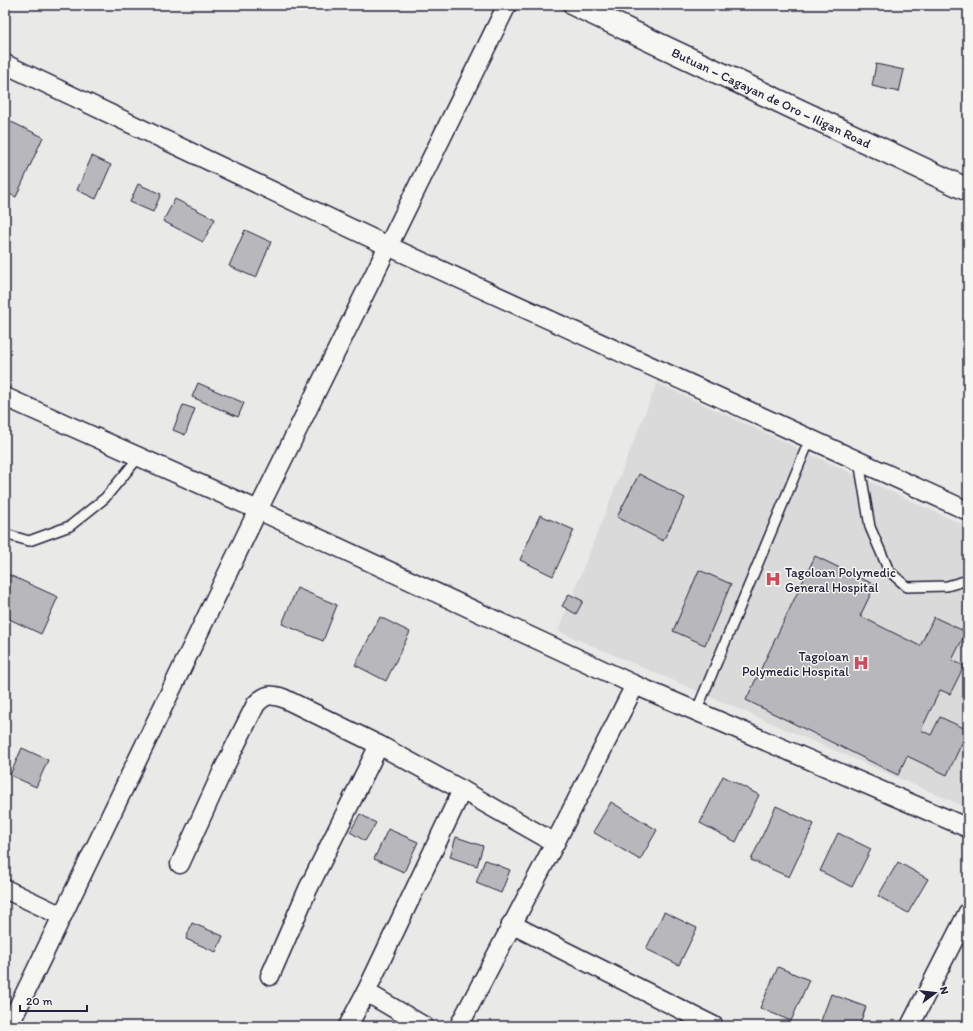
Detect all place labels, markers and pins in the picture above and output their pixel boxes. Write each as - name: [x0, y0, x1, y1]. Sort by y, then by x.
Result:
- place label: Tagoloan Polymedic General Hospital: [785, 565, 896, 595]
- hospital icon: Tagoloan Polymedic General Hospital: [764, 570, 782, 588]
- place label: Tagoloan Polymedic Hospital: [742, 649, 850, 679]
- hospital icon: Tagoloan Polymedic Hospital: [852, 654, 870, 672]

